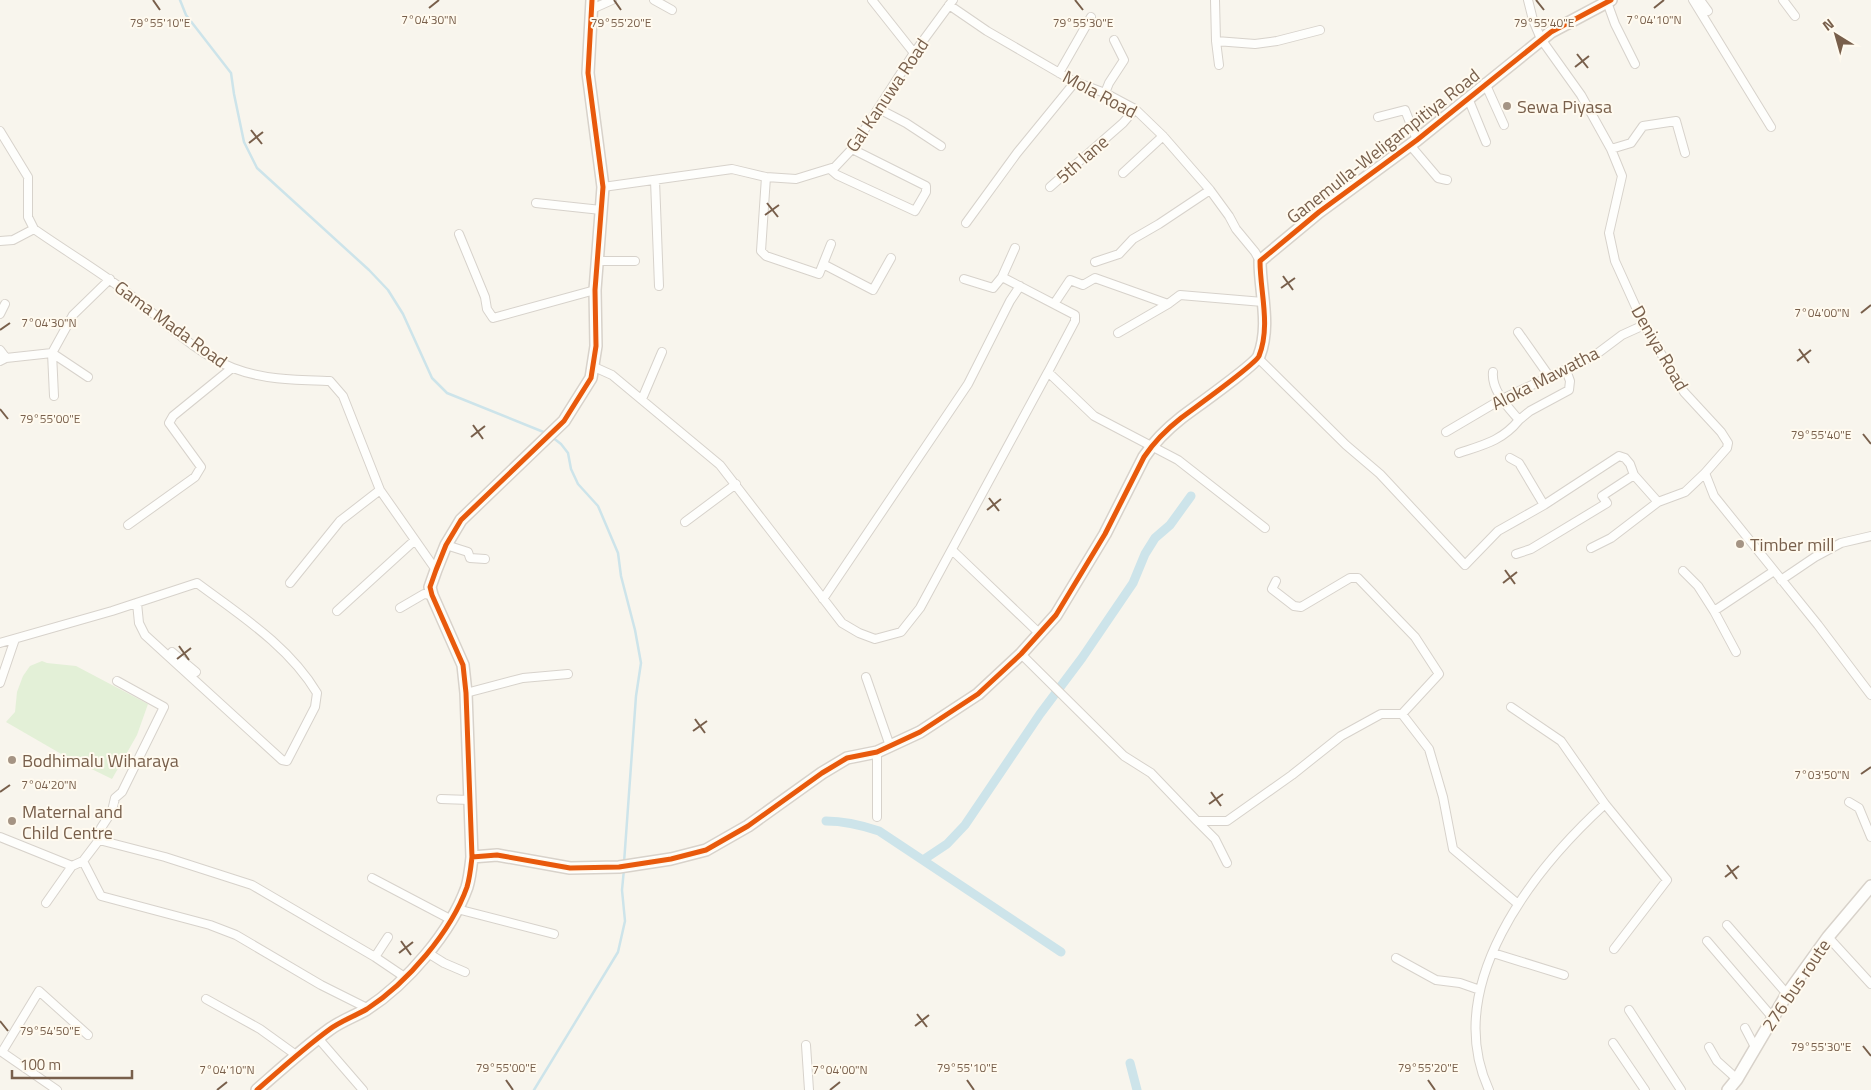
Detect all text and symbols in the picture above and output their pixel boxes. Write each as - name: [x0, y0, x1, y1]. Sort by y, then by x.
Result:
- text: 7°04'30"N: [401, 10, 457, 29]
- text: 7°04'10"N: [1626, 10, 1682, 29]
- north arrow: [1811, 10, 1861, 60]
- text: 79°55'10"E: [130, 13, 191, 32]
- text: 79°55'20"E: [591, 13, 652, 32]
- text: 79°55'30"E: [1053, 13, 1114, 32]
- text: 79°55'40"E: [1514, 13, 1575, 32]
- text: N: [1818, 13, 1838, 36]
- street label: Gal Kanuwa Road: [839, 33, 935, 157]
- street label: Ganemulla-Weligampitiya Road: [1281, 62, 1485, 230]
- street label: Mola Road: [1058, 63, 1142, 125]
- place label: Sewa Piyasa: [1517, 93, 1612, 120]
- marker: Sewa Piyasa: [1501, 100, 1513, 112]
- street label: 5th lane: [1050, 128, 1114, 190]
- street label: Gama Mada Road: [109, 274, 233, 374]
- street label: Deniya Road: [1625, 300, 1695, 396]
- text: 7°04'00"N: [1794, 303, 1850, 322]
- text: 7°04'30"N: [21, 313, 77, 332]
- street label: Aloka Mawatha: [1486, 339, 1604, 417]
- text: 79°55'00"E: [20, 409, 81, 428]
- text: 79°55'40"E: [1791, 425, 1852, 444]
- place label: Timber mill: [1750, 531, 1835, 558]
- marker: Timber mill: [1734, 538, 1746, 550]
- place label: Bodhimalu Wiharaya: [22, 747, 179, 774]
- marker: Bodhimalu Wiharaya: [6, 754, 18, 766]
- text: 7°03'50"N: [1794, 765, 1850, 784]
- text: 7°04'20"N: [21, 775, 77, 794]
- place label: Maternal and Child Centre: [22, 798, 123, 846]
- marker: Maternal and Child Centre: [6, 815, 18, 827]
- street label: 276 bus route: [1755, 933, 1837, 1037]
- text: 79°54'50"E: [20, 1021, 81, 1040]
- text: 79°55'30"E: [1791, 1037, 1852, 1056]
- scale bar: [12, 1048, 132, 1080]
- text: 100 m: [20, 1053, 61, 1076]
- text: 79°55'00"E: [476, 1058, 537, 1077]
- text: 79°55'10"E: [937, 1058, 998, 1077]
- text: 79°55'20"E: [1398, 1058, 1459, 1077]
- text: 7°04'10"N: [199, 1060, 255, 1079]
- text: 7°04'00"N: [812, 1060, 868, 1079]

